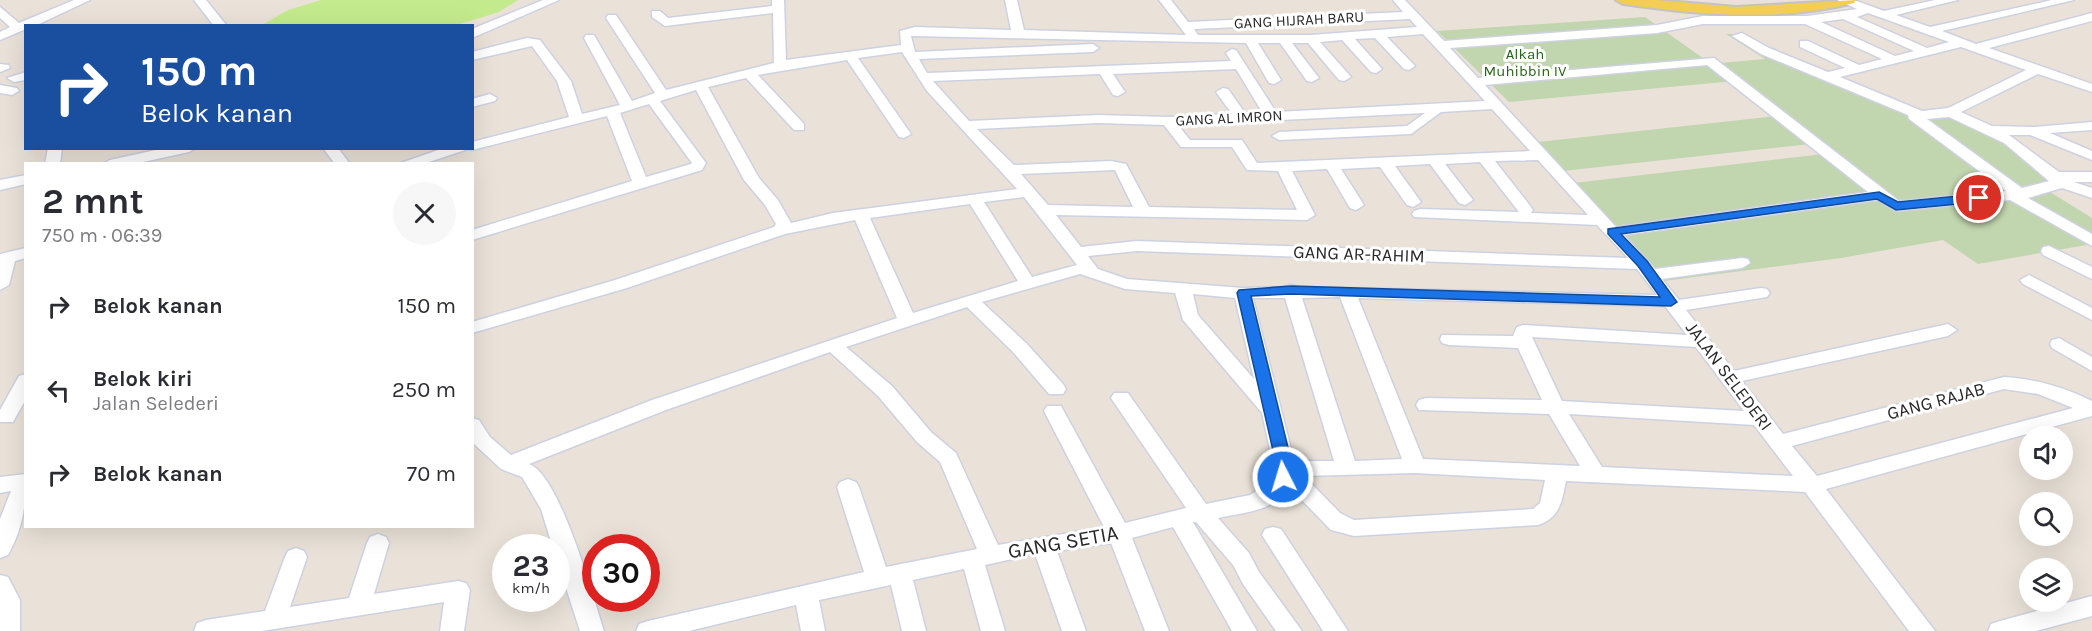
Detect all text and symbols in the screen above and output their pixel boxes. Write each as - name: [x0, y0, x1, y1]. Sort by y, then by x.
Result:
- street label: GANG HIJRAH BARU: [1233, 8, 1365, 32]
- park label: Alkah Muhibbin IV: [1484, 45, 1567, 80]
- text: 150 m: [141, 46, 257, 96]
- icon: right: [42, 48, 120, 126]
- text: Belok kanan: [141, 97, 293, 129]
- street label: GANG AL IMRON: [1175, 106, 1283, 130]
- pin: [1953, 172, 2004, 223]
- text: 2 mnt: [42, 180, 144, 222]
- icon: arrive: [1962, 181, 1995, 214]
- button: close: [393, 182, 456, 245]
- text: 750 m · 06:39: [42, 224, 162, 247]
- street label: GANG AR-RAHIM: [1293, 241, 1425, 267]
- icon: right: [42, 290, 75, 323]
- text: Belok kanan: [93, 293, 223, 319]
- text: 150 m: [397, 293, 456, 319]
- street label: JALAN SELEDERI: [1681, 317, 1777, 435]
- text: Belok kiri: [93, 366, 193, 392]
- icon: left: [42, 374, 75, 407]
- text: 250 m: [392, 377, 456, 403]
- street label: GANG RAJAB: [1885, 377, 1987, 425]
- text: Jalan Selederi: [93, 392, 219, 415]
- map controls: [2019, 426, 2073, 612]
- button: sound: [2019, 426, 2073, 480]
- position arrow: [1251, 445, 1315, 509]
- icon: right: [42, 458, 75, 491]
- text: Belok kanan: [93, 461, 223, 487]
- text: 70 m: [407, 461, 456, 487]
- button: search: [2019, 492, 2073, 546]
- street label: GANG SETIA: [1006, 521, 1120, 563]
- speed limit sign: 30: [582, 534, 660, 612]
- text: 23: [513, 548, 549, 584]
- button: layers: [2019, 558, 2073, 612]
- text: km/h: [512, 579, 550, 597]

